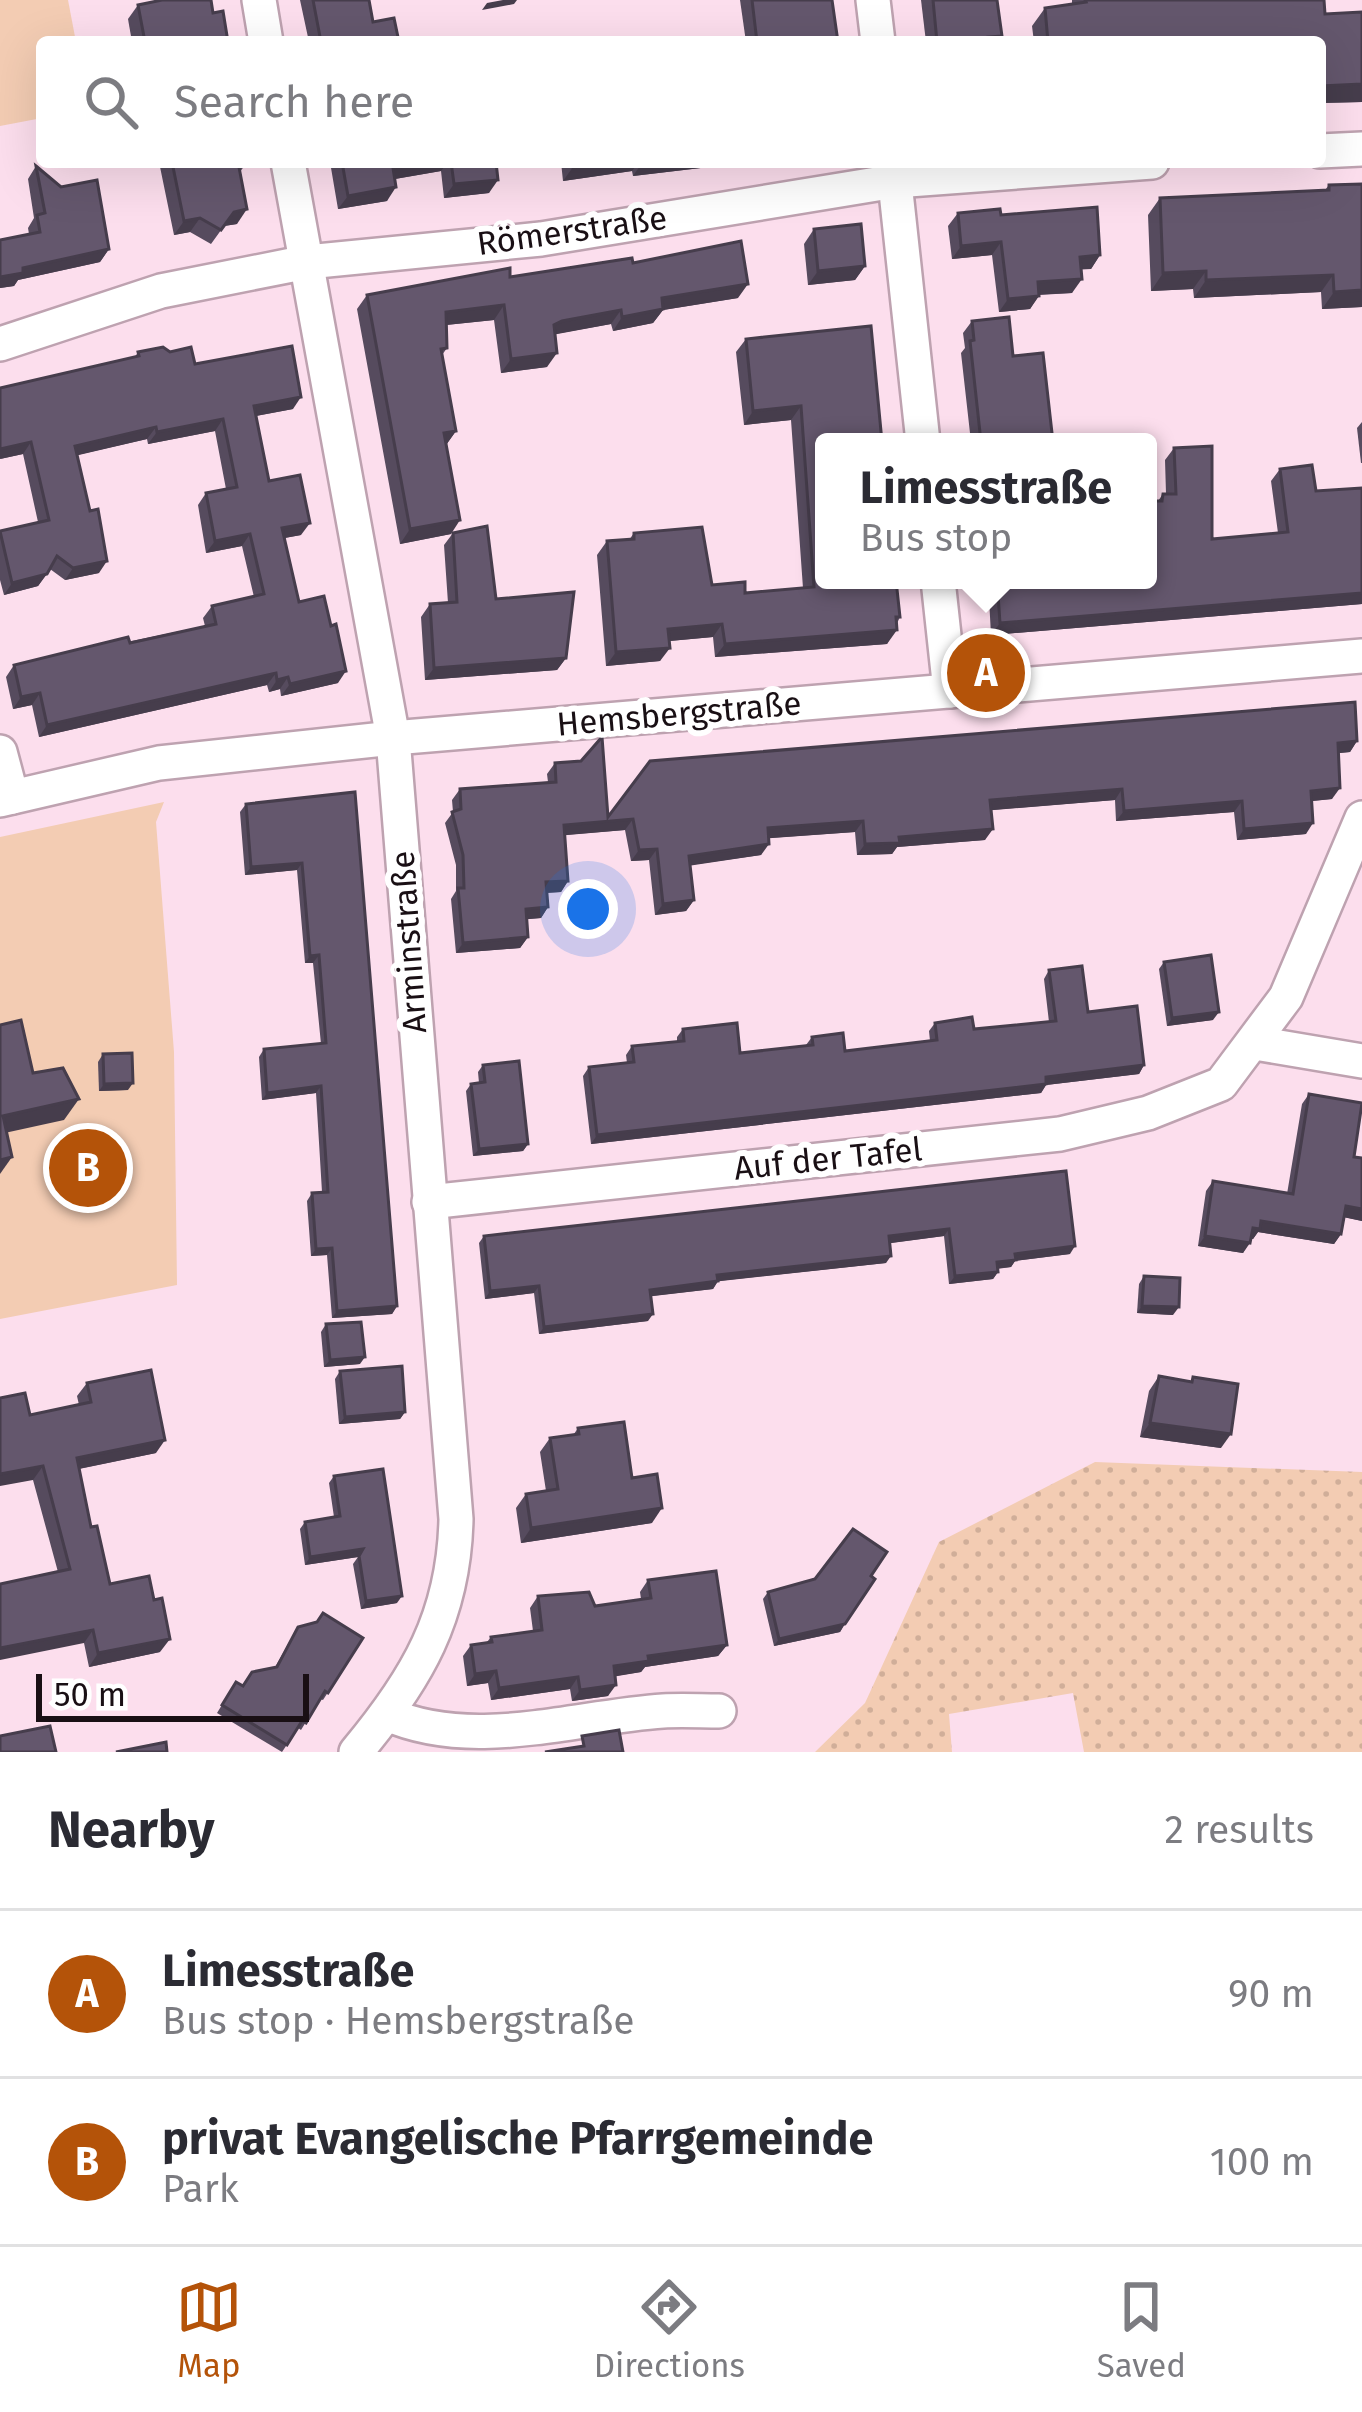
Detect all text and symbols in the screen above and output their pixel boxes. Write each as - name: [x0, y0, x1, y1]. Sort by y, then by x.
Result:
- search box: [36, 36, 1326, 168]
- icon: search: [78, 69, 144, 135]
- text: Search here: [174, 75, 414, 129]
- street label: Römerstraße: [474, 198, 670, 264]
- popup: [815, 433, 1157, 589]
- text: Limesstraße: [860, 461, 1112, 515]
- text: Bus stop: [860, 515, 1012, 561]
- pin: A: [947, 628, 1025, 718]
- street label: Hemsbergstraße: [555, 683, 803, 745]
- street label: Arminstraße: [383, 849, 435, 1035]
- your location: [558, 879, 618, 939]
- pin: B: [49, 1123, 127, 1213]
- street label: Auf der Tafel: [732, 1129, 924, 1189]
- scale bar: [36, 1668, 309, 1721]
- text: 50 m: [54, 1675, 126, 1715]
- text: Nearby: [48, 1799, 214, 1861]
- text: 2 results: [1165, 1807, 1314, 1853]
- text: Limesstraße: [162, 1944, 414, 1998]
- text: A: [75, 1971, 99, 2017]
- text: 90 m: [1228, 1971, 1314, 2017]
- text: Bus stop · Hemsbergstraße: [162, 1998, 635, 2044]
- text: privat Evangelische Pfarrgemeinde: [162, 2112, 873, 2166]
- text: B: [75, 2139, 99, 2185]
- text: 100 m: [1210, 2139, 1314, 2185]
- text: Park: [162, 2166, 239, 2212]
- tab: Map: [176, 2274, 242, 2386]
- tab: Directions: [594, 2274, 745, 2386]
- tab: Saved: [1097, 2274, 1186, 2386]

